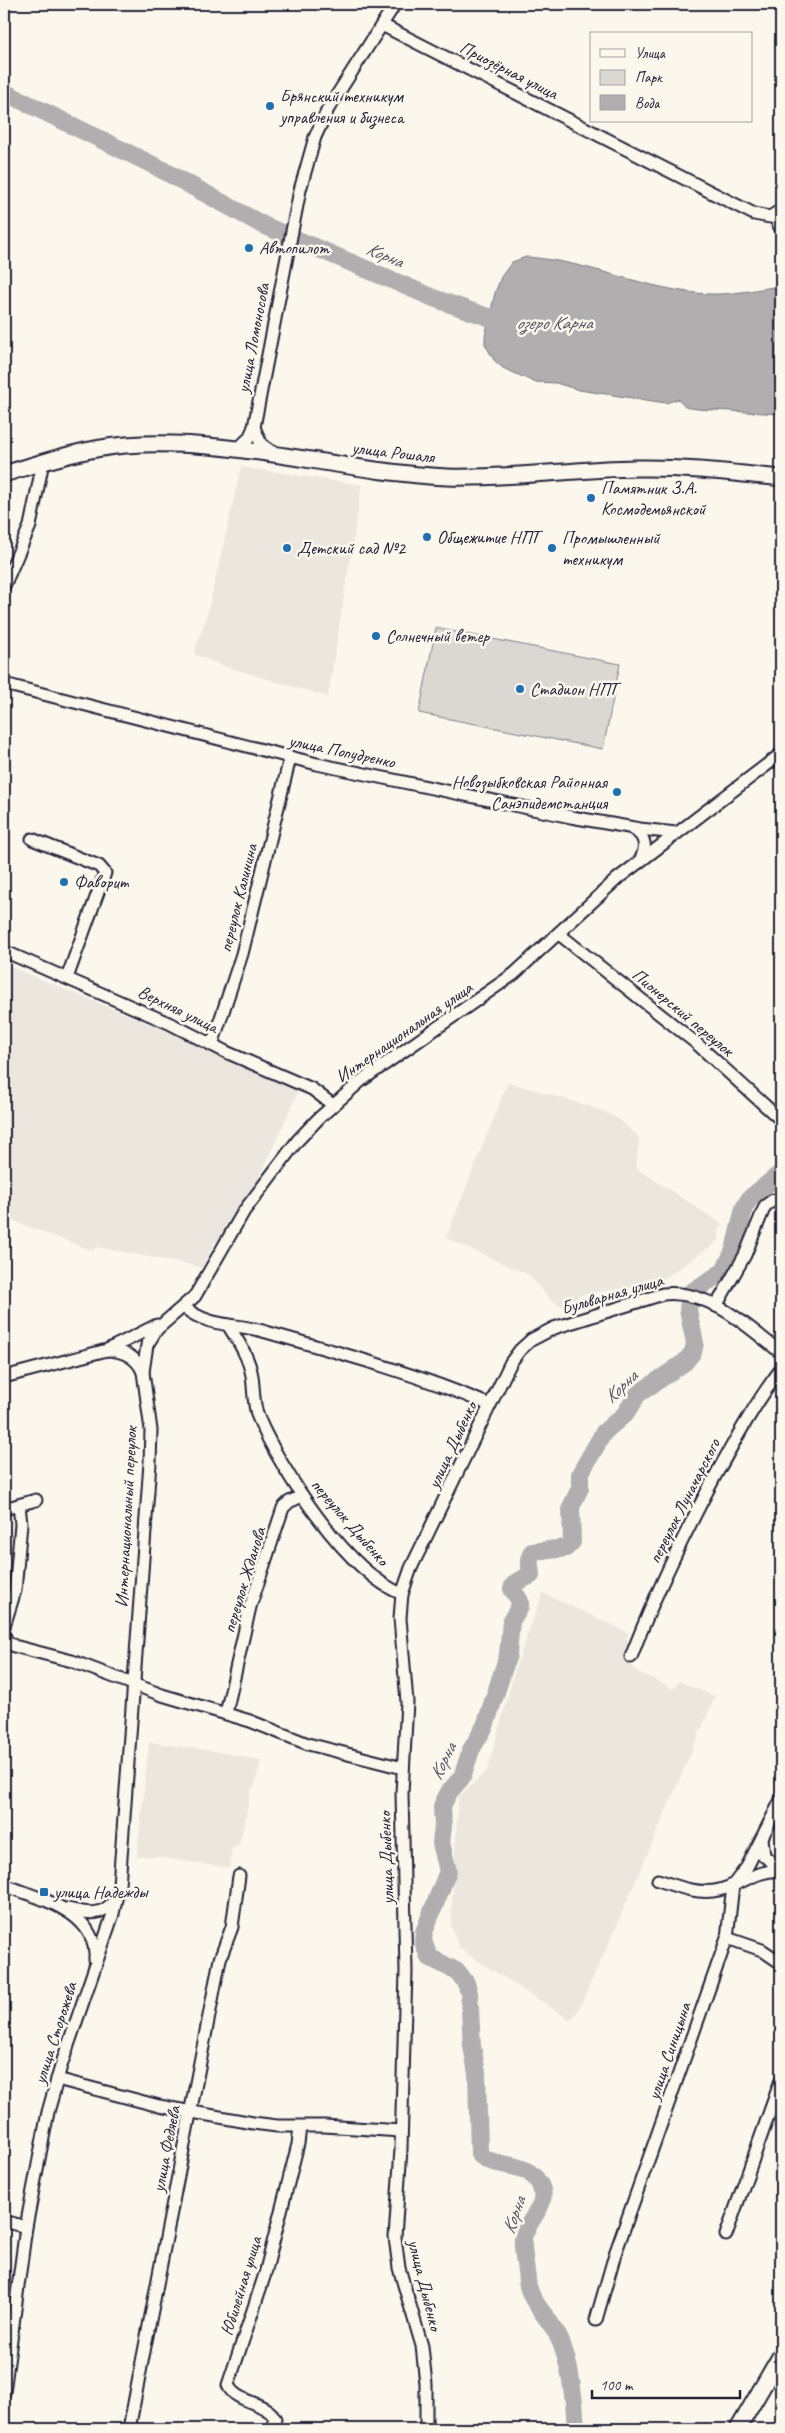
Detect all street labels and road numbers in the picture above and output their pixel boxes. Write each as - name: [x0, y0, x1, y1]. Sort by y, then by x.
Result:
- street label: Приозёрная улица: [456, 36, 563, 106]
- street label: улица Ломоносова: [231, 280, 275, 396]
- street label: улица Рошаля: [350, 436, 437, 468]
- street label: улица Попудренко: [286, 729, 399, 773]
- street label: переулок Калинина: [214, 840, 263, 954]
- street label: Пионерский переулок: [628, 963, 740, 1062]
- street label: Интернациональная улица: [331, 976, 478, 1087]
- street label: Верхняя улица: [134, 980, 223, 1038]
- street label: Бульварная улица: [559, 1269, 667, 1319]
- street label: улица Дыбенко: [422, 1397, 482, 1493]
- street label: Интернациональный переулок: [110, 1424, 142, 1608]
- street label: переулок Луначарского: [643, 1433, 726, 1567]
- street label: переулок Дыбенко: [306, 1474, 395, 1571]
- street label: переулок Жданова: [218, 1523, 271, 1635]
- street label: улица Дыбенко: [373, 1810, 399, 1906]
- street label: улица Сторожева: [28, 1978, 82, 2088]
- street label: улица Синицына: [642, 1998, 696, 2103]
- street label: улица Федяева: [147, 2103, 185, 2195]
- street label: Юбилейная улица: [216, 2232, 267, 2338]
- street label: улица Дыбенко: [403, 2236, 447, 2334]

